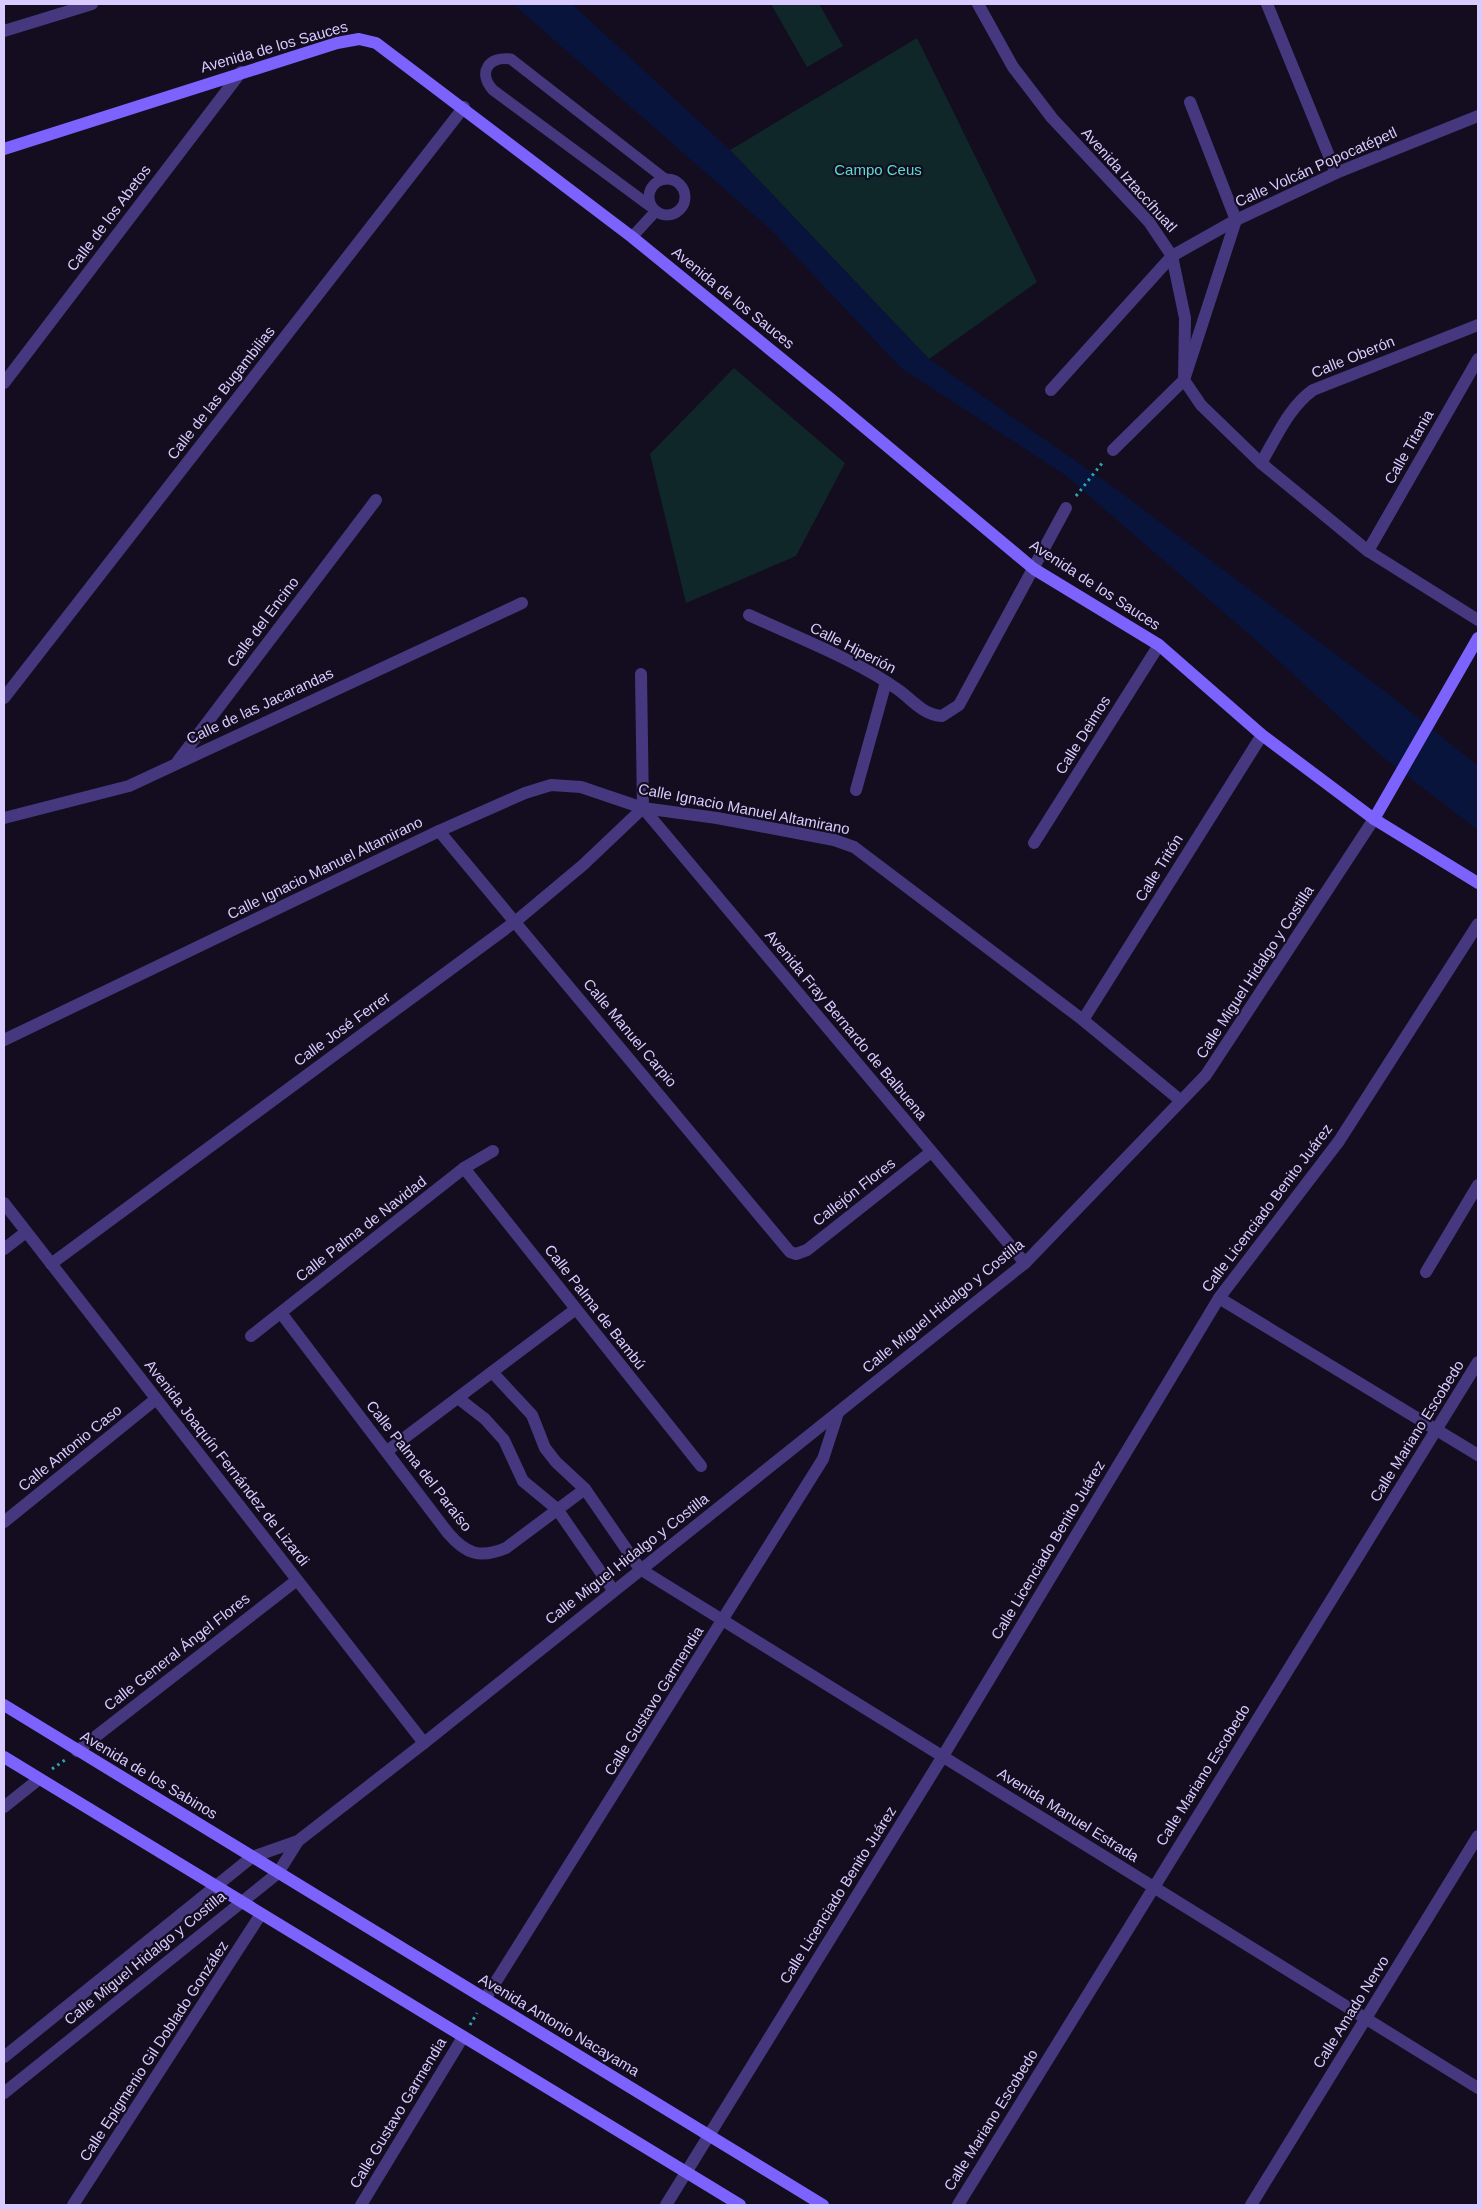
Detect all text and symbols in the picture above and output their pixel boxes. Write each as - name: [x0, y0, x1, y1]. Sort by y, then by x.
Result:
- street label: Avenida de los Sauces: [198, 17, 349, 76]
- street label: Calle Volcán Popocatépetl: [1232, 123, 1399, 210]
- street label: Avenida Iztaccíhuatl: [1078, 124, 1181, 235]
- street label: Calle de los Abetos: [63, 161, 154, 274]
- park label: Campo Ceus: [834, 161, 922, 178]
- street label: Avenida de los Sauces: [669, 243, 798, 352]
- street label: Calle de las Bugambilias: [163, 323, 278, 463]
- street label: Calle Oberón: [1309, 332, 1397, 381]
- street label: Calle Titania: [1381, 406, 1437, 487]
- street label: Avenida de los Sauces: [1027, 536, 1164, 633]
- street label: Calle del Encino: [223, 573, 302, 670]
- street label: Calle Hiperión: [807, 619, 899, 677]
- street label: Calle de las Jacarandas: [184, 664, 336, 747]
- street label: Calle Deimos: [1052, 692, 1113, 777]
- street label: Calle Ignacio Manuel Altamirano: [637, 780, 851, 837]
- street label: Calle Ignacio Manuel Altamirano: [224, 813, 425, 922]
- street label: Calle Tritón: [1131, 831, 1186, 904]
- street label: Calle Miguel Hidalgo y Costilla: [1192, 882, 1317, 1061]
- street label: Avenida Fray Bernardo de Balbuena: [762, 926, 931, 1123]
- street label: Calle Manuel Carpio: [580, 975, 681, 1090]
- street label: Calle José Ferrer: [290, 988, 393, 1069]
- street label: Calle Licenciado Benito Juárez: [1198, 1120, 1335, 1295]
- street label: Callejón Flores: [809, 1154, 898, 1229]
- street label: Calle Palma de Navidad: [292, 1172, 429, 1285]
- street label: Calle Miguel Hidalgo y Costilla: [859, 1235, 1027, 1376]
- street label: Calle Palma de Bambú: [541, 1241, 649, 1372]
- street label: Avenida Joaquín Fernández de Lizardi: [142, 1356, 313, 1569]
- street label: Calle Mariano Escobedo: [1366, 1357, 1467, 1505]
- street label: Calle Palma del Paraíso: [363, 1397, 476, 1534]
- street label: Calle Antonio Caso: [15, 1401, 125, 1494]
- street label: Calle Licenciado Benito Juárez: [987, 1457, 1108, 1642]
- street label: Calle Miguel Hidalgo y Costilla: [542, 1489, 712, 1628]
- street label: Calle General Ángel Flores: [101, 1589, 253, 1714]
- street label: Calle Gustavo Garmendia: [601, 1623, 707, 1778]
- street label: Calle Mariano Escobedo: [1152, 1701, 1253, 1849]
- street label: Avenida de los Sabinos: [78, 1727, 221, 1822]
- street label: Avenida Manuel Estrada: [995, 1764, 1143, 1865]
- street label: Calle Licenciado Benito Juárez: [776, 1803, 899, 1987]
- street label: Calle Miguel Hidalgo y Costilla: [61, 1887, 229, 2028]
- street label: Calle Epigmenio Gil Doblado González: [76, 1937, 231, 2164]
- street label: Calle Amado Nervo: [1309, 1952, 1392, 2071]
- street label: Avenida Antonio Nacayama: [476, 1970, 643, 2080]
- street label: Calle Gustavo Garmendia: [346, 2034, 450, 2191]
- street label: Calle Mariano Escobedo: [940, 2046, 1041, 2194]

